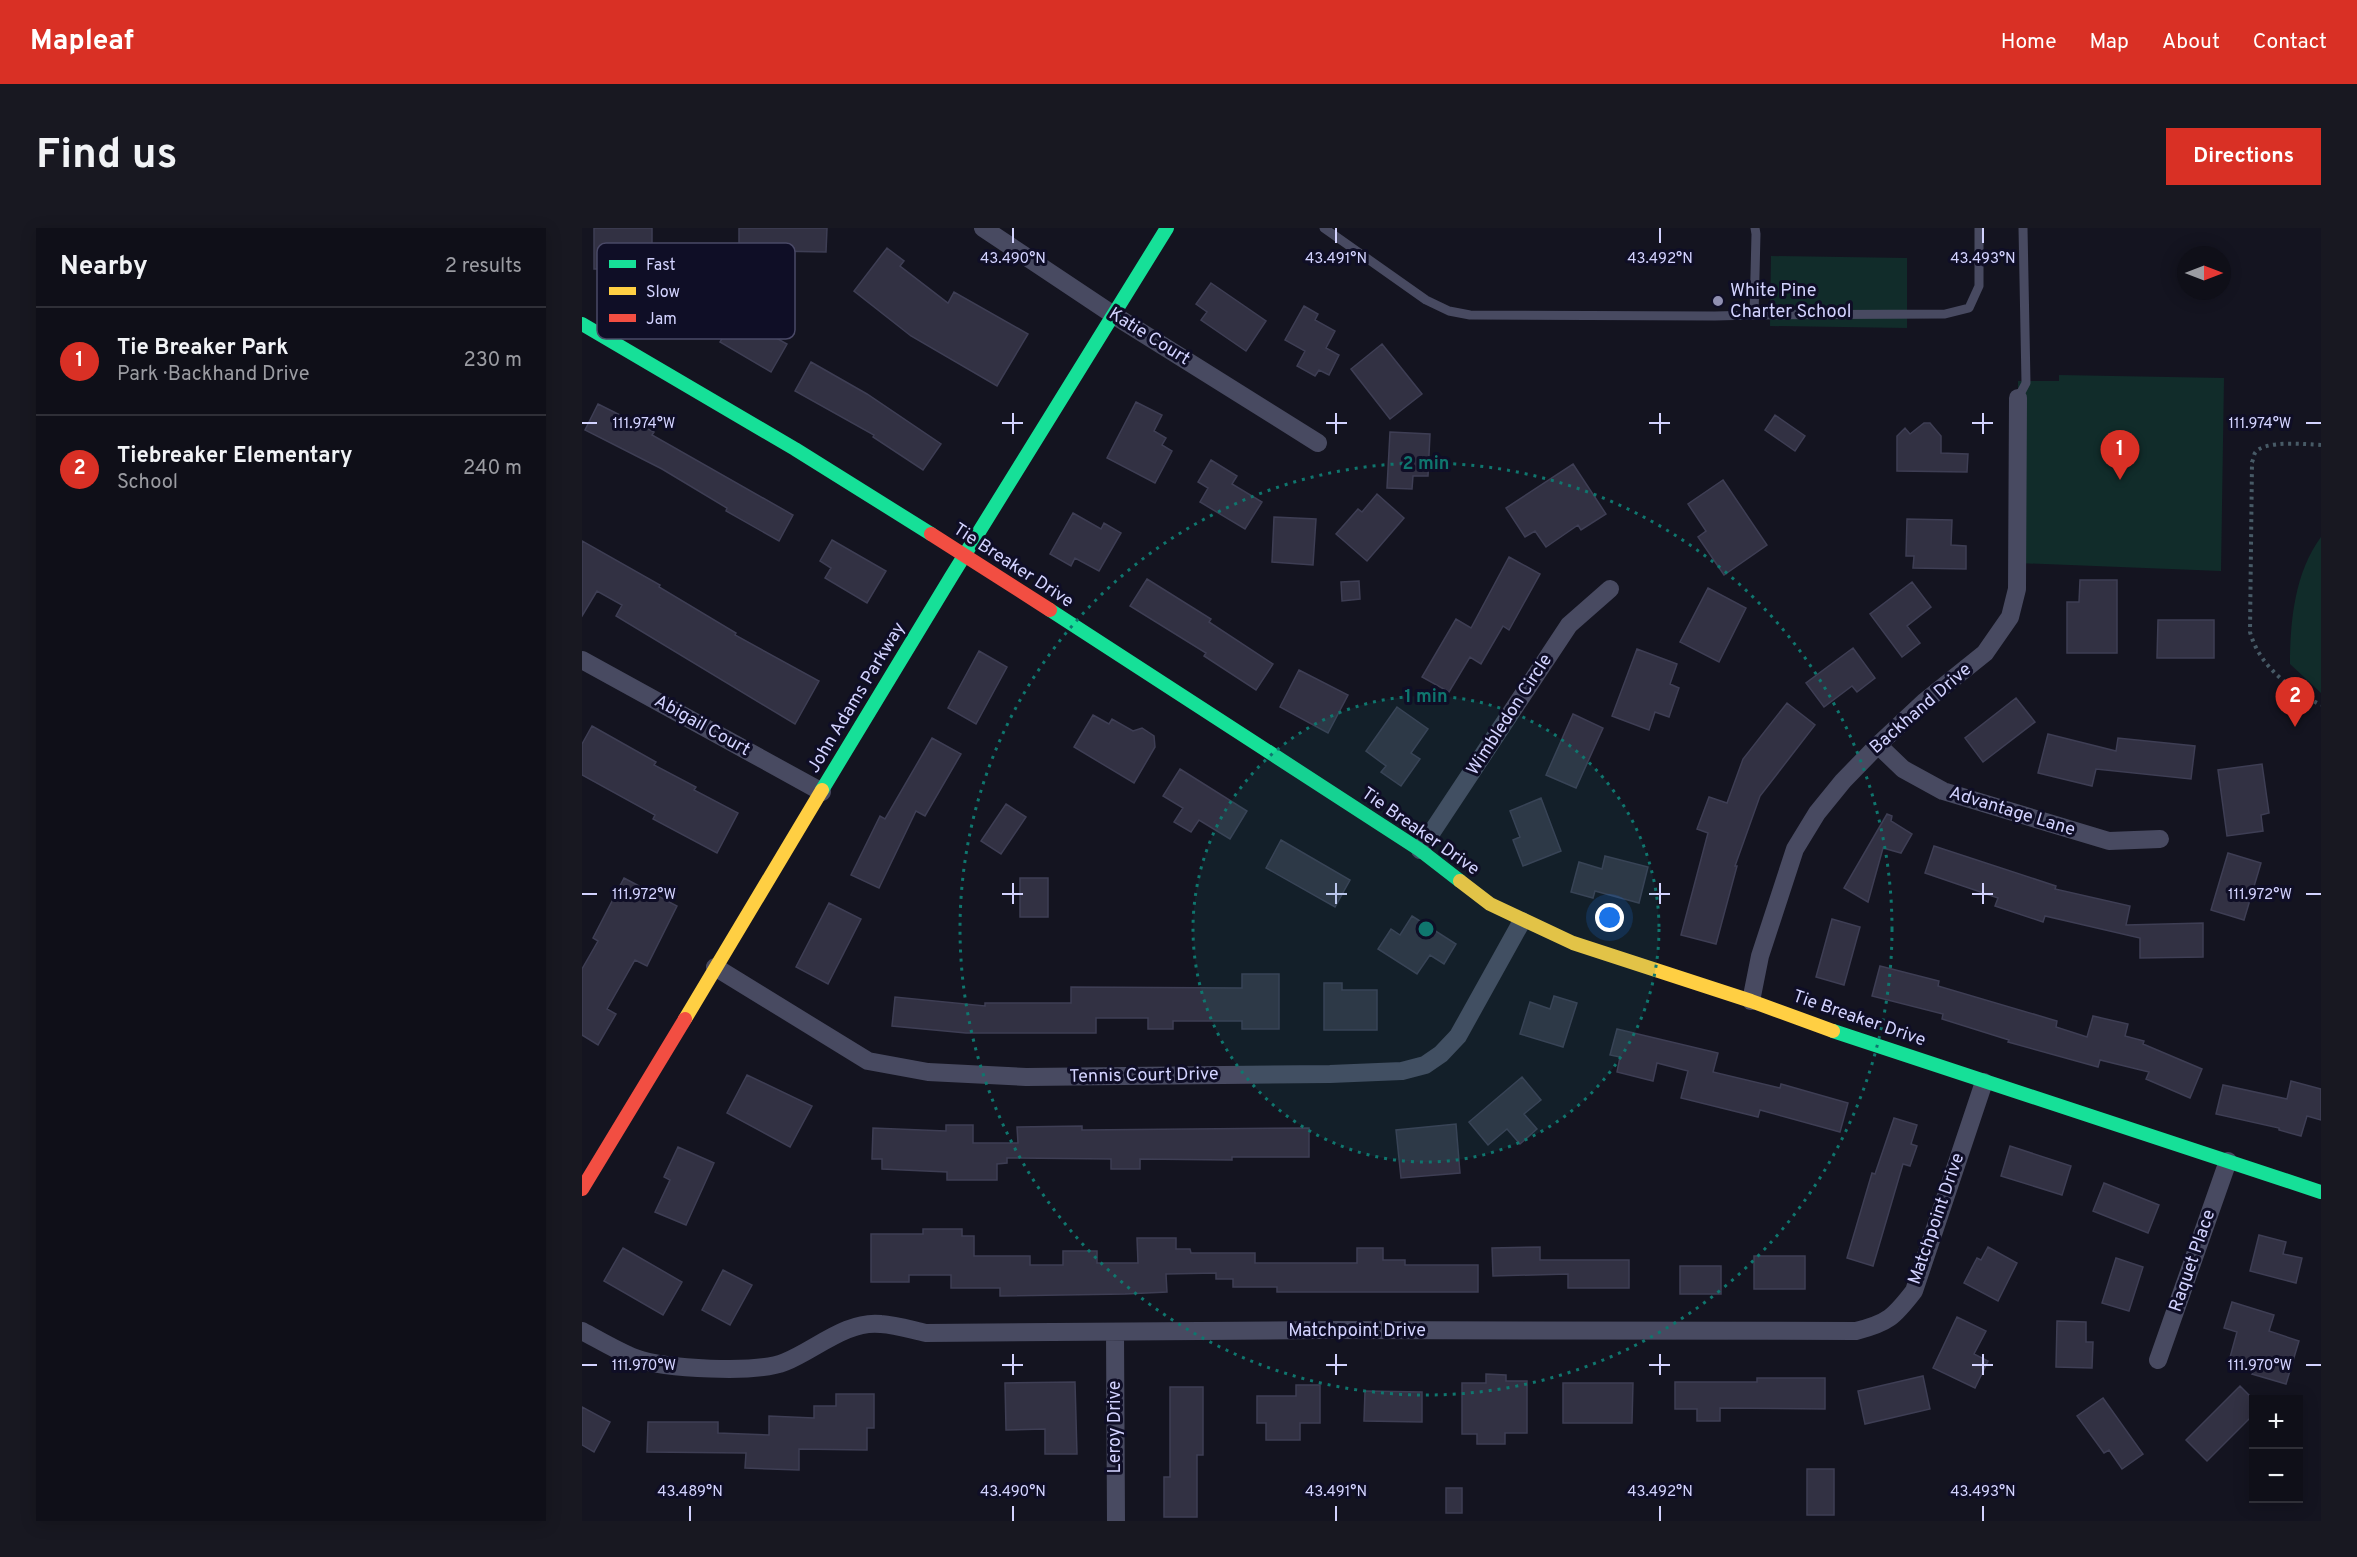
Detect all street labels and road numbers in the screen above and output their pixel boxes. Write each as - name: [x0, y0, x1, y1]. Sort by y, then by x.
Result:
- street label: Katie Court: [1104, 303, 1194, 371]
- street label: Tie Breaker Drive: [948, 518, 1078, 614]
- street label: John Adams Parkway: [803, 618, 911, 778]
- street label: Wimbledon Circle: [1462, 650, 1558, 780]
- street label: Backhand Drive: [1865, 658, 1977, 760]
- street label: Abigail Court: [650, 690, 754, 762]
- street label: Advantage Lane: [1946, 782, 2078, 842]
- street label: Tie Breaker Drive: [1356, 783, 1484, 881]
- street label: Tie Breaker Drive: [1789, 985, 1929, 1053]
- street label: Tennis Court Drive: [1069, 1063, 1219, 1089]
- street label: Matchpoint Drive: [1904, 1150, 1970, 1288]
- street label: Raquet Place: [2165, 1207, 2221, 1315]
- street label: Matchpoint Drive: [1288, 1320, 1426, 1343]
- street label: Leroy Drive: [1104, 1381, 1127, 1473]

